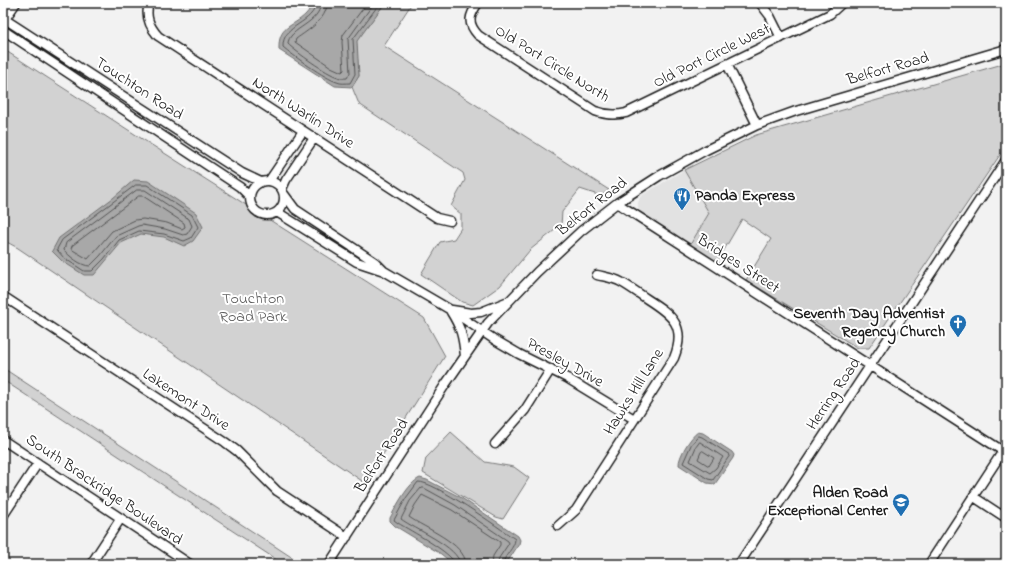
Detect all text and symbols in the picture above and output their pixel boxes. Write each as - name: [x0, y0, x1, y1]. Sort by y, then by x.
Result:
- street label: Old Port Circle West: [649, 17, 775, 95]
- street label: Old Port Circle North: [490, 19, 614, 109]
- street label: Belfort Road: [843, 46, 932, 92]
- street label: Touchton Road: [90, 51, 188, 127]
- street label: North Warlin Drive: [247, 71, 360, 156]
- street label: Belfort Road: [551, 172, 633, 243]
- place label: Panda Express: [695, 184, 795, 208]
- restaurant icon: Panda Express: [672, 186, 692, 211]
- street label: Bridges Street: [691, 228, 785, 300]
- park label: Touchton Road Park: [219, 287, 288, 329]
- place label: Seventh Day Adventist Regency Church: [793, 302, 946, 345]
- church icon: Seventh Day Adventist Regency Church: [948, 313, 968, 338]
- street label: Presley Drive: [522, 332, 609, 394]
- street label: Hawks Hill Lane: [598, 343, 671, 440]
- street label: Herring Road: [801, 353, 867, 435]
- street label: Lakemont Drive: [137, 363, 235, 438]
- street label: Belfort Road: [348, 414, 415, 499]
- street label: South Brackridge Boulevard: [21, 428, 187, 552]
- place label: Alden Road Exceptional Center: [768, 481, 889, 523]
- school or university icon: Alden Road Exceptional Center: [891, 492, 911, 517]

